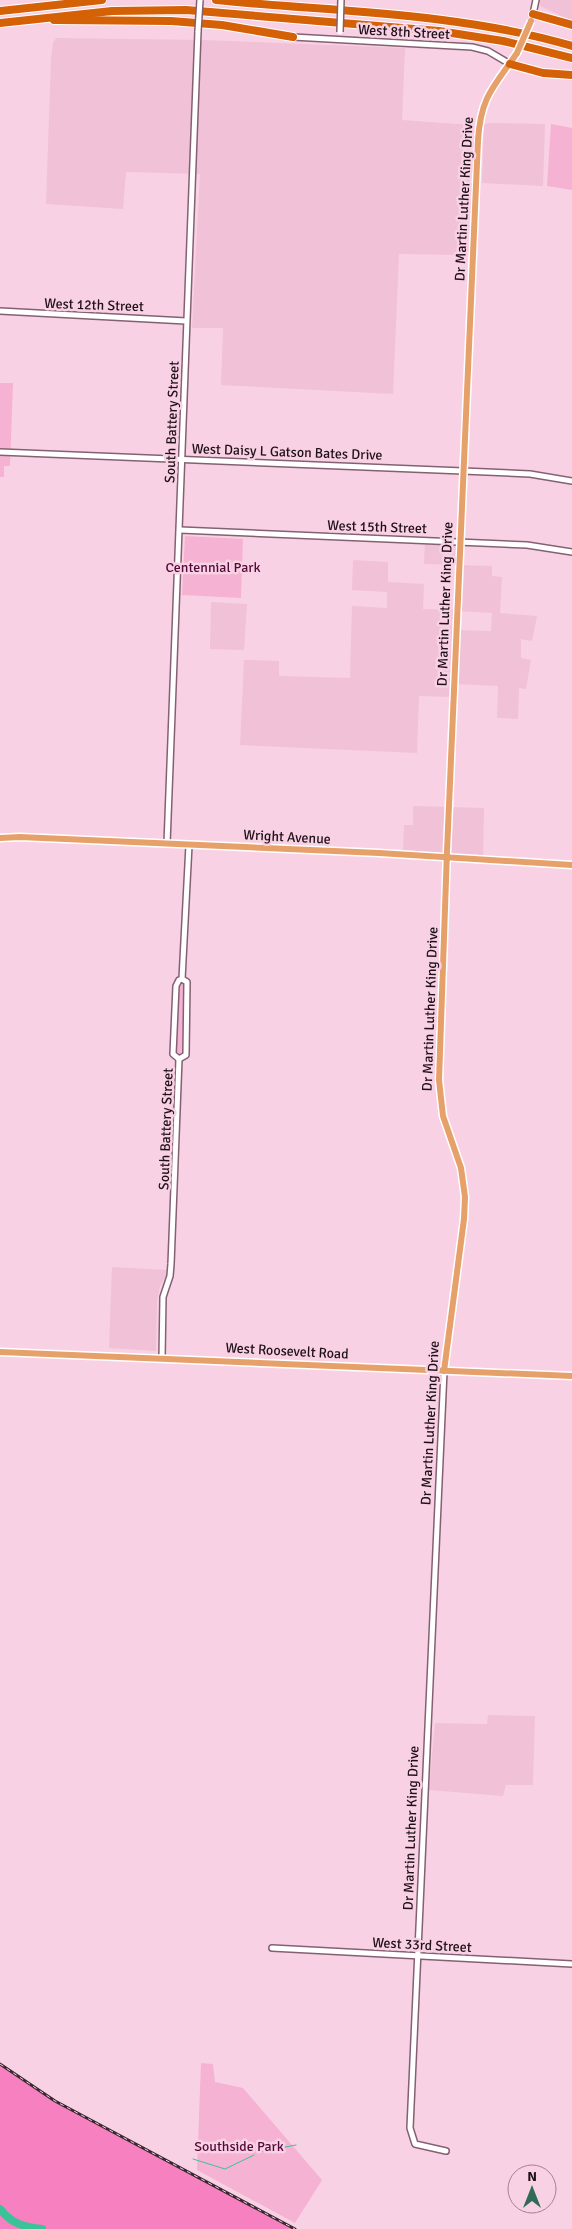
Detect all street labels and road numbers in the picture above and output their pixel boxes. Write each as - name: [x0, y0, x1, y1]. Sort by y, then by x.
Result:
- street label: West 8th Street: [358, 21, 451, 43]
- street label: Dr Martin Luther King Drive: [451, 116, 477, 282]
- street label: West 12th Street: [44, 295, 144, 315]
- street label: South Battery Street: [161, 361, 183, 483]
- street label: West Daisy L Gatson Bates Drive: [191, 440, 383, 464]
- street label: West 15th Street: [327, 517, 427, 537]
- street label: Dr Martin Luther King Drive: [434, 521, 456, 687]
- street label: Wright Avenue: [243, 826, 331, 848]
- street label: Dr Martin Luther King Drive: [419, 926, 441, 1092]
- street label: South Battery Street: [155, 1068, 177, 1190]
- street label: West Roosevelt Road: [225, 1339, 349, 1363]
- street label: Dr Martin Luther King Drive: [417, 1340, 443, 1506]
- street label: Dr Martin Luther King Drive: [400, 1745, 422, 1911]
- street label: West 33rd Street: [372, 1934, 472, 1956]

